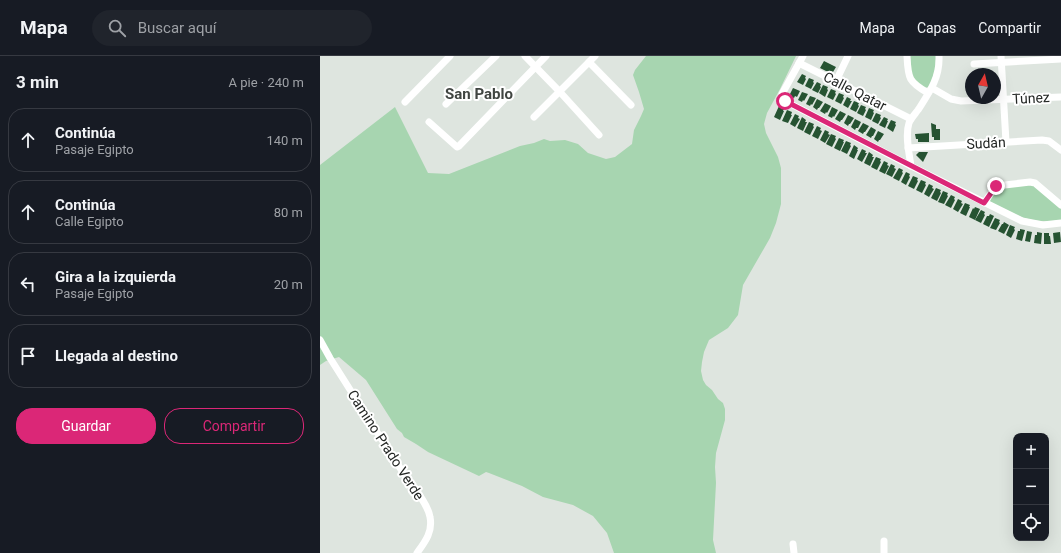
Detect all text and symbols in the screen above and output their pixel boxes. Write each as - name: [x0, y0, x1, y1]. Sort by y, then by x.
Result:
- search box: [92, 10, 372, 46]
- text: Mapa: [20, 16, 68, 39]
- icon: search: [106, 17, 128, 39]
- text: Buscar aquí: [138, 19, 217, 37]
- text: Mapa: [860, 20, 895, 36]
- text: Capas: [917, 20, 956, 36]
- text: Compartir: [978, 20, 1041, 36]
- street label: Calle Qatar: [821, 68, 889, 114]
- north arrow: [965, 68, 1001, 104]
- text: 3 min: [16, 72, 59, 92]
- text: A pie · 240 m: [229, 75, 304, 90]
- district label: San Pablo: [445, 85, 513, 103]
- street label: Túnez: [1012, 89, 1050, 107]
- route start: [776, 92, 794, 110]
- text: Continúa: [55, 124, 116, 142]
- icon: ahead: [17, 129, 39, 151]
- text: 140 m: [266, 133, 303, 148]
- street label: Sudán: [966, 134, 1006, 152]
- text: Pasaje Egipto: [55, 142, 134, 157]
- route end: [987, 177, 1005, 195]
- text: Continúa: [55, 196, 116, 214]
- icon: ahead: [17, 201, 39, 223]
- text: 80 m: [274, 205, 303, 220]
- text: Calle Egipto: [55, 214, 124, 229]
- text: Gira a la izquierda: [55, 268, 176, 286]
- icon: left: [17, 273, 39, 295]
- text: 20 m: [274, 277, 303, 292]
- text: Pasaje Egipto: [55, 286, 134, 301]
- icon: arrive: [17, 345, 39, 367]
- text: Llegada al destino: [55, 347, 178, 365]
- street label: Camino Prado Verde: [344, 387, 428, 503]
- button: Guardar: [16, 408, 156, 444]
- button: Compartir: [164, 408, 304, 444]
- map controls: [1013, 433, 1049, 541]
- button: +: [1013, 433, 1049, 469]
- button: −: [1013, 469, 1049, 505]
- button: locate: [1013, 505, 1049, 541]

